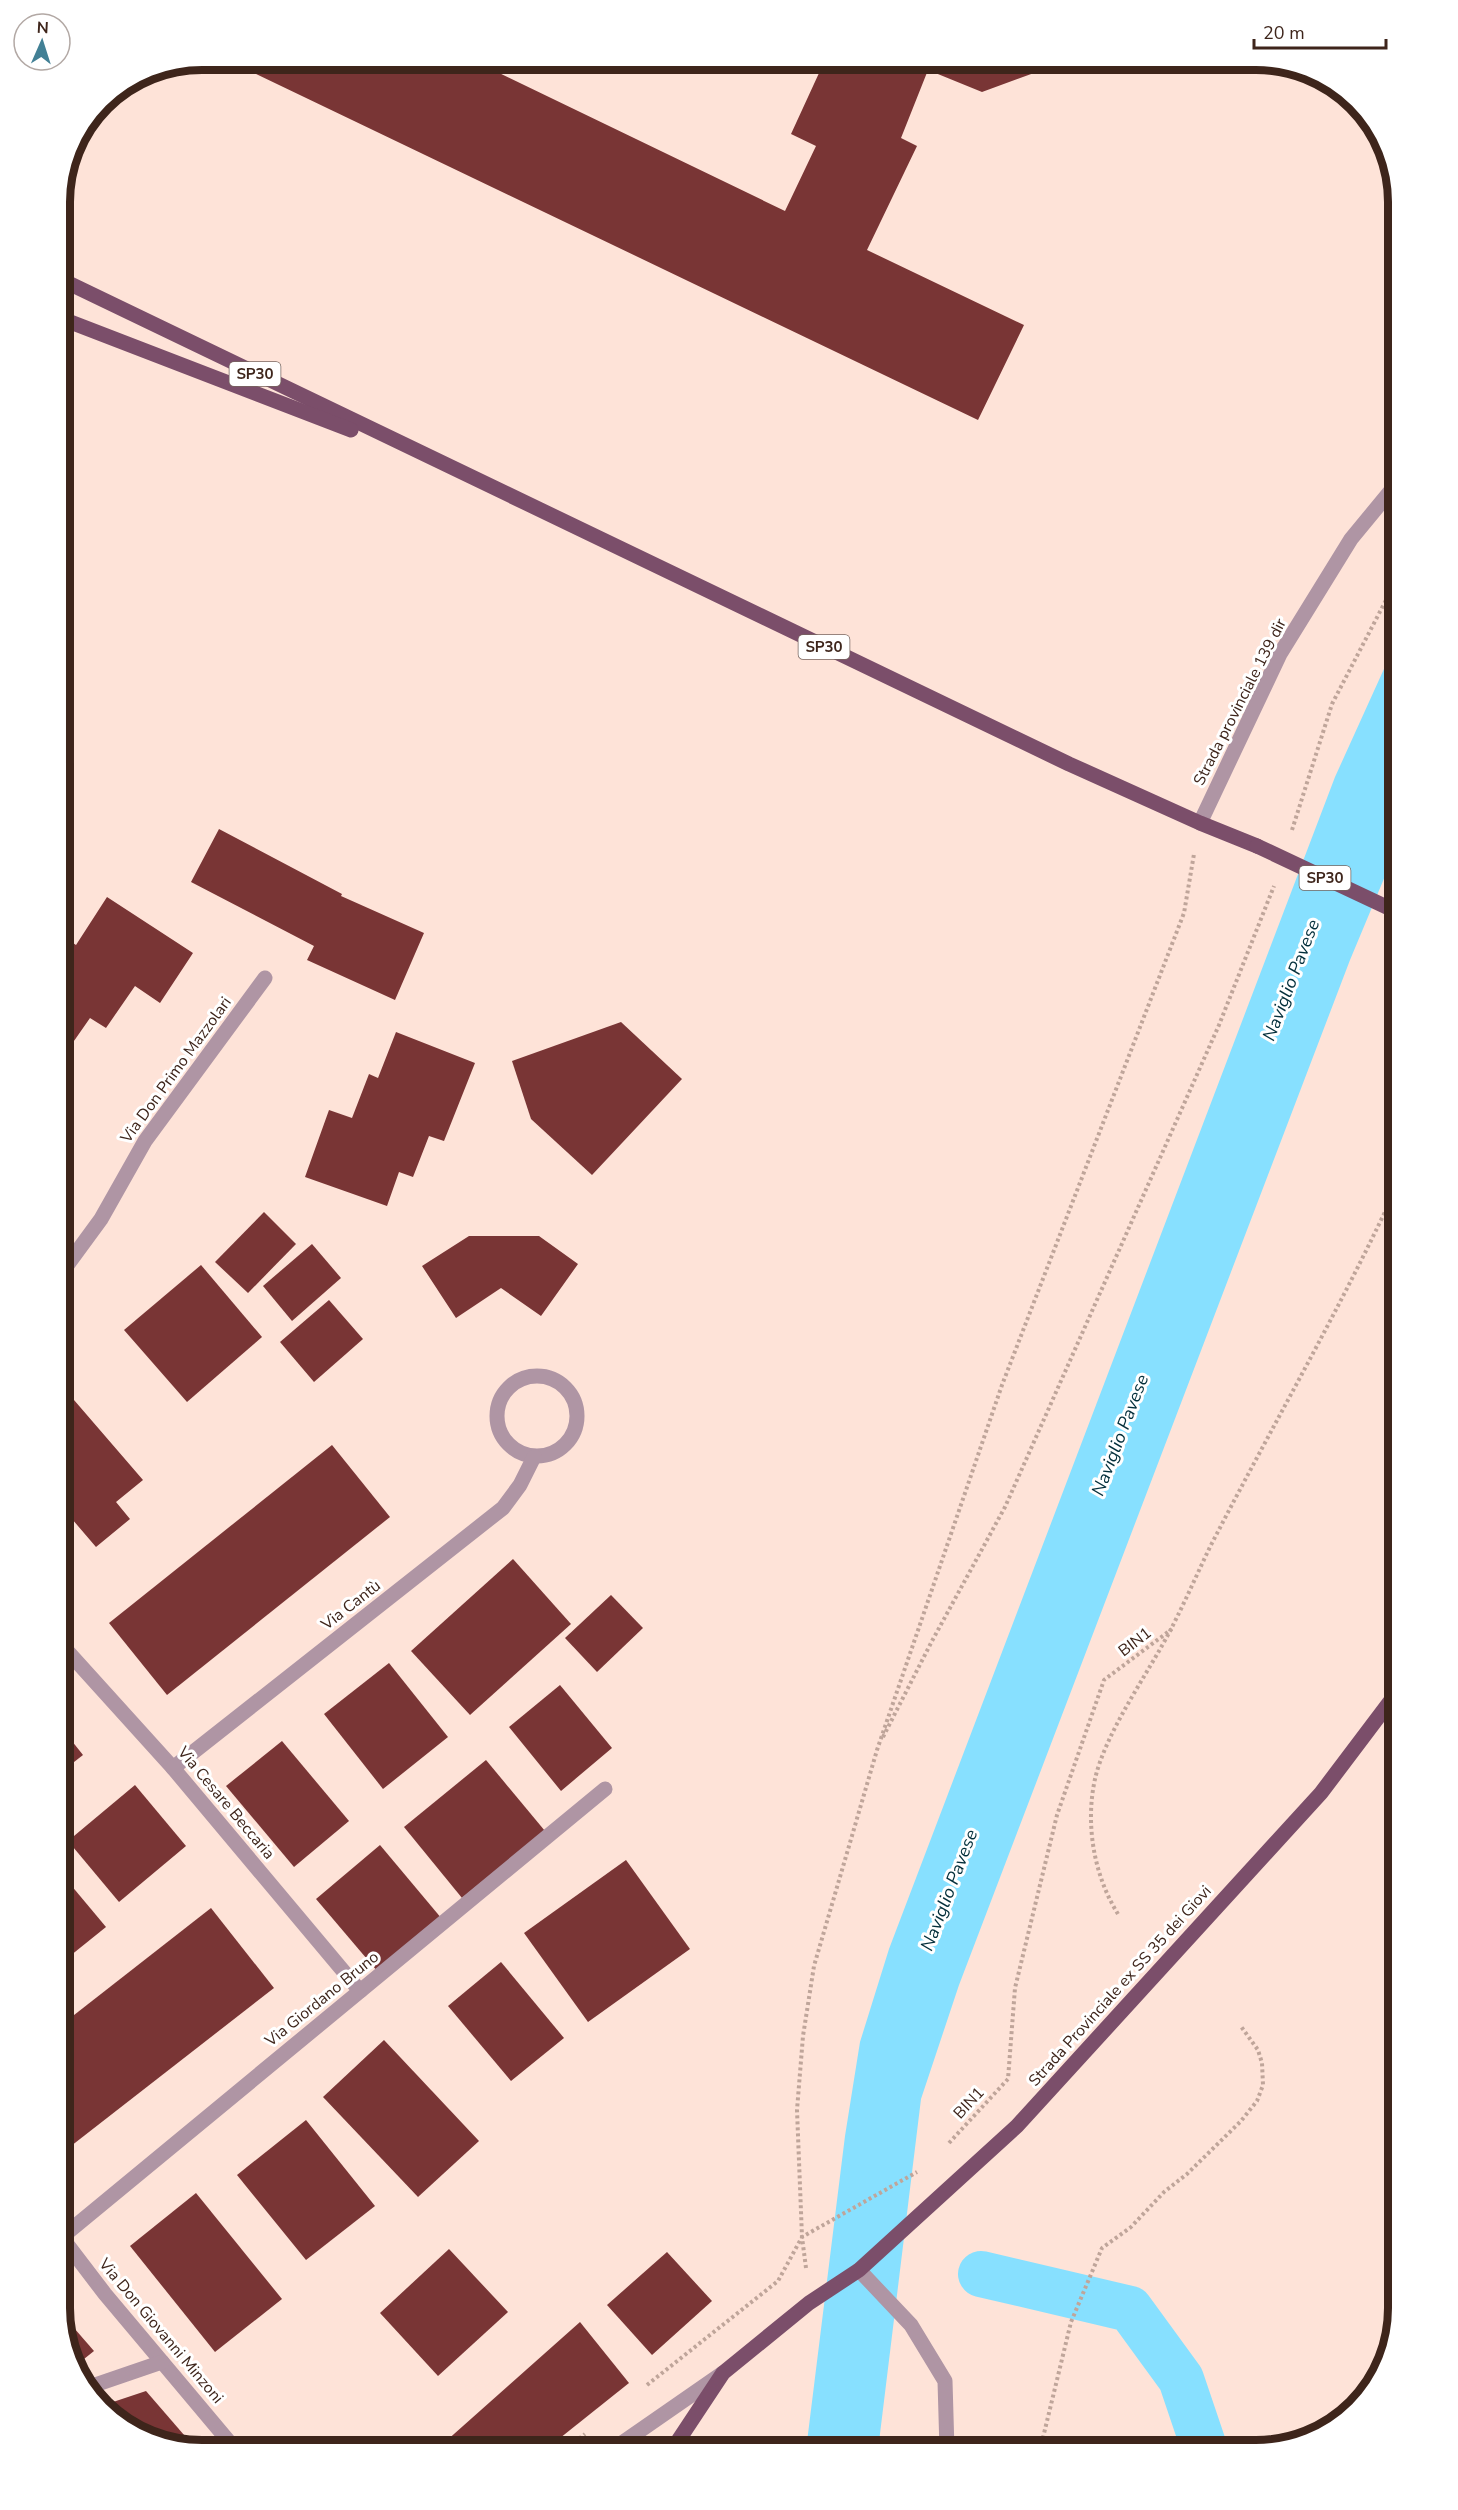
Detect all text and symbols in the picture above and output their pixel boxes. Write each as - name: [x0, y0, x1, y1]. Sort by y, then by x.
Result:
- north arrow: [12, 12, 72, 72]
- scale bar: [1254, 12, 1386, 50]
- text: N: [36, 17, 49, 39]
- text: 20 m: [1263, 21, 1305, 45]
- road number: SP30: [230, 362, 280, 386]
- street label: Strada provinciale 139 dir: [1188, 614, 1292, 789]
- road number: SP30: [798, 635, 850, 659]
- road number: SP30: [1300, 866, 1350, 890]
- water label: Naviglio Pavese: [1257, 915, 1325, 1044]
- street label: Via Don Primo Mazzolari: [115, 992, 237, 1148]
- water label: Naviglio Pavese: [1086, 1370, 1154, 1499]
- street label: Via Cantù: [316, 1575, 385, 1636]
- street label: BIN1: [1114, 1622, 1156, 1662]
- street label: Via Cesare Beccaria: [172, 1741, 280, 1864]
- water label: Naviglio Pavese: [915, 1825, 983, 1954]
- street label: Strada Provinciale ex SS 35 dei Giovi: [1024, 1881, 1216, 2091]
- street label: Via Giordano Bruno: [260, 1946, 384, 2052]
- street label: BIN1: [949, 2082, 989, 2124]
- street label: Via Don Giovanni Minzoni: [93, 2253, 228, 2408]

